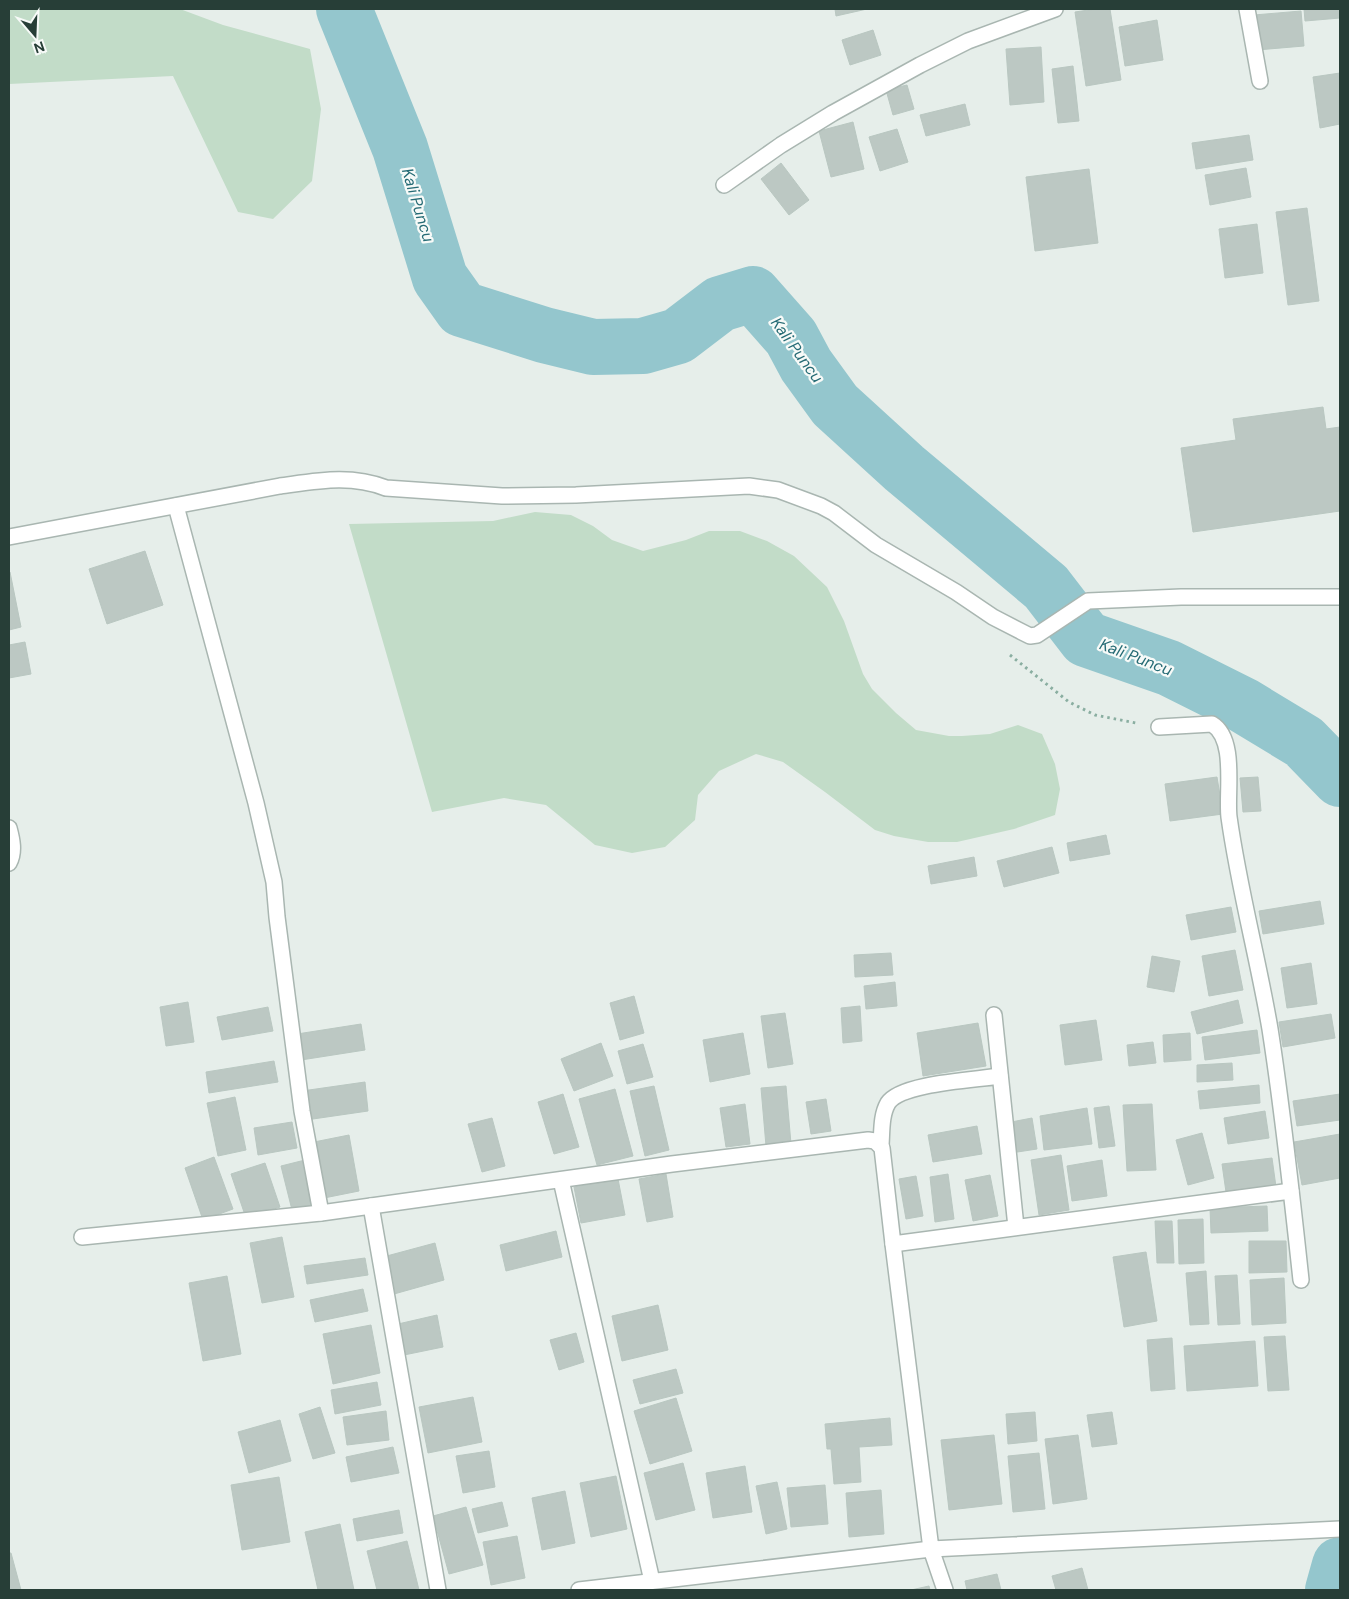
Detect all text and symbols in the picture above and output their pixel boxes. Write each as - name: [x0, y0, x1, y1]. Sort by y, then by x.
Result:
- north arrow: [10, 10, 60, 60]
- text: N: [31, 37, 47, 57]
- water label: Kali Puncu: [397, 166, 439, 244]
- water label: Kali Puncu: [766, 313, 828, 387]
- water label: Kali Puncu: [1097, 634, 1175, 680]

